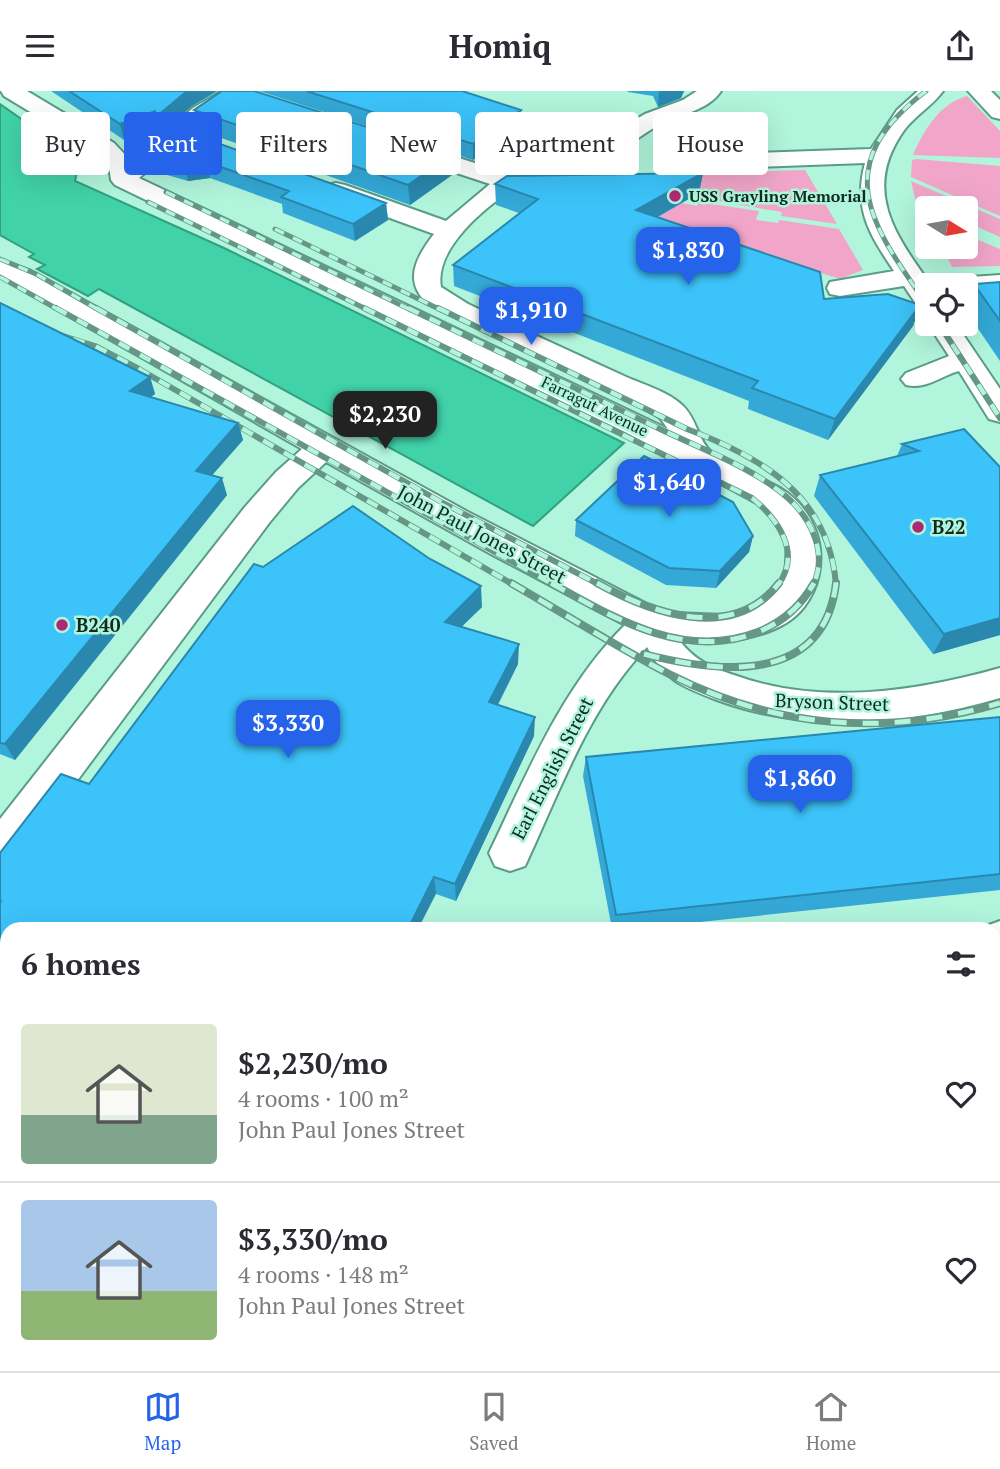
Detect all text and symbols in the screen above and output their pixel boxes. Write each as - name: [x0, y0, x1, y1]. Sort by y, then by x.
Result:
- text: Homiq: [449, 25, 551, 67]
- icon: menu: [21, 27, 59, 65]
- icon: share: [941, 27, 979, 65]
- chip: Buy: [21, 112, 110, 175]
- chip: Rent: [124, 112, 222, 175]
- chip: Filters: [236, 112, 352, 175]
- chip: New: [366, 112, 461, 175]
- chip: Apartment: [475, 112, 639, 175]
- chip: House: [653, 112, 768, 175]
- place label: USS Grayling Memorial: [689, 185, 867, 207]
- marker: USS Grayling Memorial: [667, 188, 683, 204]
- north arrow: [915, 196, 978, 259]
- map controls: [915, 196, 978, 336]
- pin: $1,830: [631, 227, 745, 287]
- text: $1,830: [652, 234, 724, 265]
- button: locate: [915, 273, 978, 336]
- pin: $1,910: [474, 287, 588, 347]
- text: $1,910: [495, 294, 567, 325]
- street label: Farragut Avenue: [538, 371, 652, 441]
- pin: $2,230: [328, 391, 442, 451]
- text: $2,230: [349, 398, 421, 429]
- pin: $1,640: [612, 459, 726, 519]
- text: $1,640: [633, 466, 705, 497]
- street label: John Paul Jones Street: [394, 478, 571, 589]
- place label: B22: [932, 514, 966, 539]
- marker: B22: [910, 519, 926, 535]
- place label: B240: [76, 612, 121, 637]
- marker: B240: [54, 617, 70, 633]
- street label: Bryson Street: [774, 687, 890, 716]
- street label: Earl English Street: [505, 692, 598, 843]
- pin: $3,330: [231, 701, 345, 760]
- text: $3,330: [252, 707, 324, 738]
- pin: $1,860: [743, 755, 857, 815]
- text: $1,860: [764, 762, 836, 793]
- text: 6 homes: [21, 944, 140, 984]
- icon: filters: [942, 945, 980, 983]
- text: $2,230/mo: [238, 1043, 388, 1083]
- icon: home: [77, 1052, 161, 1136]
- icon: heart: [942, 1075, 980, 1113]
- text: 4 rooms · 100 m²: [238, 1083, 409, 1114]
- text: John Paul Jones Street: [238, 1114, 465, 1145]
- text: $3,330/mo: [238, 1219, 388, 1259]
- icon: home: [77, 1228, 161, 1312]
- icon: heart: [942, 1251, 980, 1289]
- text: 4 rooms · 148 m²: [238, 1259, 409, 1290]
- text: John Paul Jones Street: [238, 1290, 465, 1321]
- tab: Map: [144, 1388, 182, 1455]
- tab: Saved: [469, 1388, 518, 1455]
- tab: Home: [806, 1388, 856, 1455]

